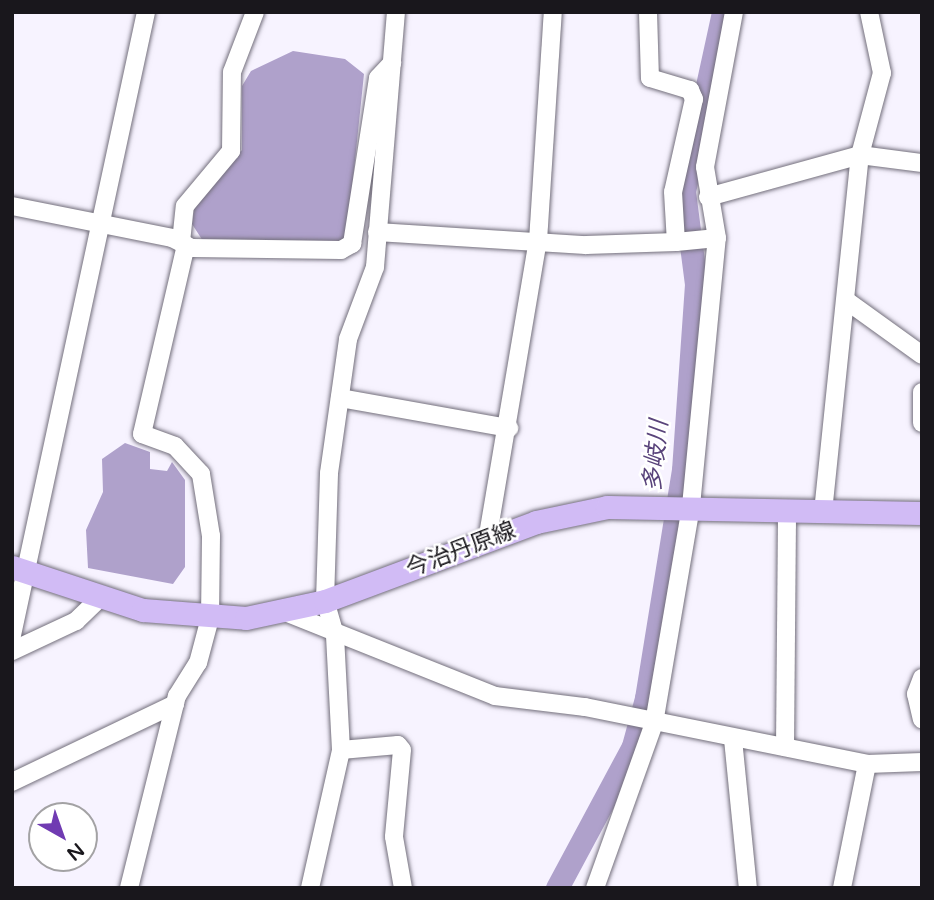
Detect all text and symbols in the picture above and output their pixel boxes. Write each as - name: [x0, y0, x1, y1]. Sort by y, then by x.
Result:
- water label: 多岐川: [638, 419, 674, 493]
- street label: 今治丹原線: [402, 517, 520, 583]
- north arrow: [28, 802, 98, 872]
- text: N: [62, 838, 88, 865]

